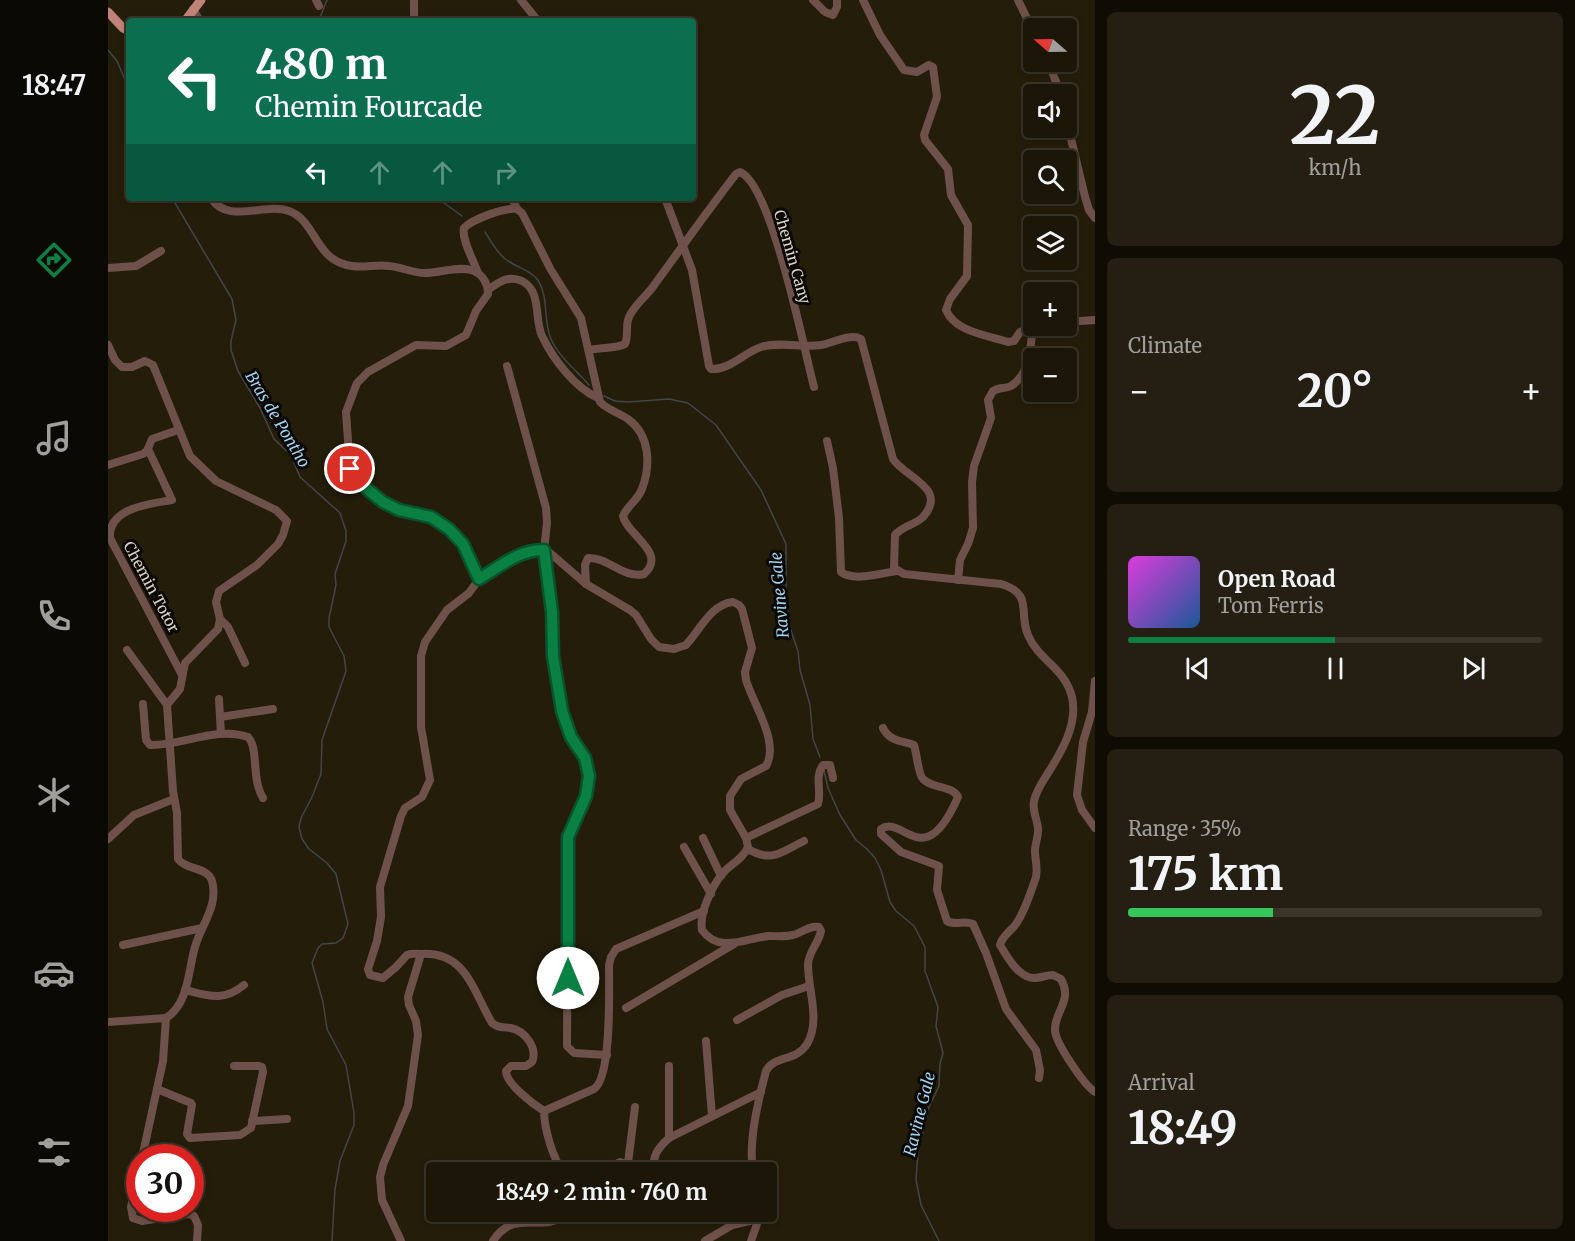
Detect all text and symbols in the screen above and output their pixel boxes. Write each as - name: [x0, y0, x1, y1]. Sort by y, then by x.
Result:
- north arrow: [1023, 18, 1077, 72]
- map controls: [1023, 18, 1077, 402]
- text: 480 m: [255, 38, 387, 90]
- icon: left: [156, 42, 234, 120]
- text: 22: [1290, 67, 1380, 165]
- text: 18:47: [22, 68, 86, 102]
- button: sound: [1023, 84, 1077, 138]
- text: Chemin Fourcade: [255, 90, 482, 124]
- button: search: [1023, 150, 1077, 204]
- text: km/h: [1309, 155, 1361, 180]
- icon: left: [300, 156, 333, 189]
- icon: ahead: [363, 156, 396, 189]
- icon: ahead: [426, 156, 459, 189]
- icon: right: [489, 156, 522, 189]
- street label: Chemin Cany: [770, 208, 815, 306]
- button: layers: [1023, 216, 1077, 270]
- icon: directions: [33, 239, 75, 281]
- button: +: [1023, 282, 1077, 336]
- text: Climate: [1128, 333, 1202, 358]
- button: −: [1023, 348, 1077, 402]
- text: 20°: [1297, 363, 1373, 419]
- water label: Bras de Pontho: [241, 367, 315, 471]
- text: −: [1128, 371, 1150, 412]
- text: +: [1520, 371, 1542, 412]
- icon: music: [33, 417, 75, 459]
- pin: [324, 443, 375, 494]
- icon: arrive: [333, 452, 366, 485]
- street label: Chemin Totor: [119, 538, 184, 636]
- water label: Ravine Gale: [765, 551, 793, 639]
- text: Open Road: [1218, 565, 1336, 593]
- text: Tom Ferris: [1218, 593, 1324, 618]
- icon: phone: [33, 595, 75, 637]
- icon: previous: [1181, 652, 1214, 685]
- icon: pause: [1319, 652, 1352, 685]
- icon: next: [1457, 652, 1490, 685]
- icon: climate: [33, 774, 75, 816]
- text: Range · 35%: [1128, 816, 1242, 841]
- text: 175 km: [1128, 846, 1283, 902]
- position arrow: [536, 946, 600, 1010]
- icon: car: [33, 952, 75, 994]
- water label: Ravine Gale: [899, 1070, 939, 1158]
- text: Arrival: [1128, 1070, 1195, 1095]
- text: 18:49: [1128, 1100, 1238, 1156]
- icon: filters: [33, 1131, 75, 1173]
- speed limit sign: 30: [126, 1144, 204, 1222]
- text: 18:49 · 2 min · 760 m: [496, 1178, 707, 1206]

